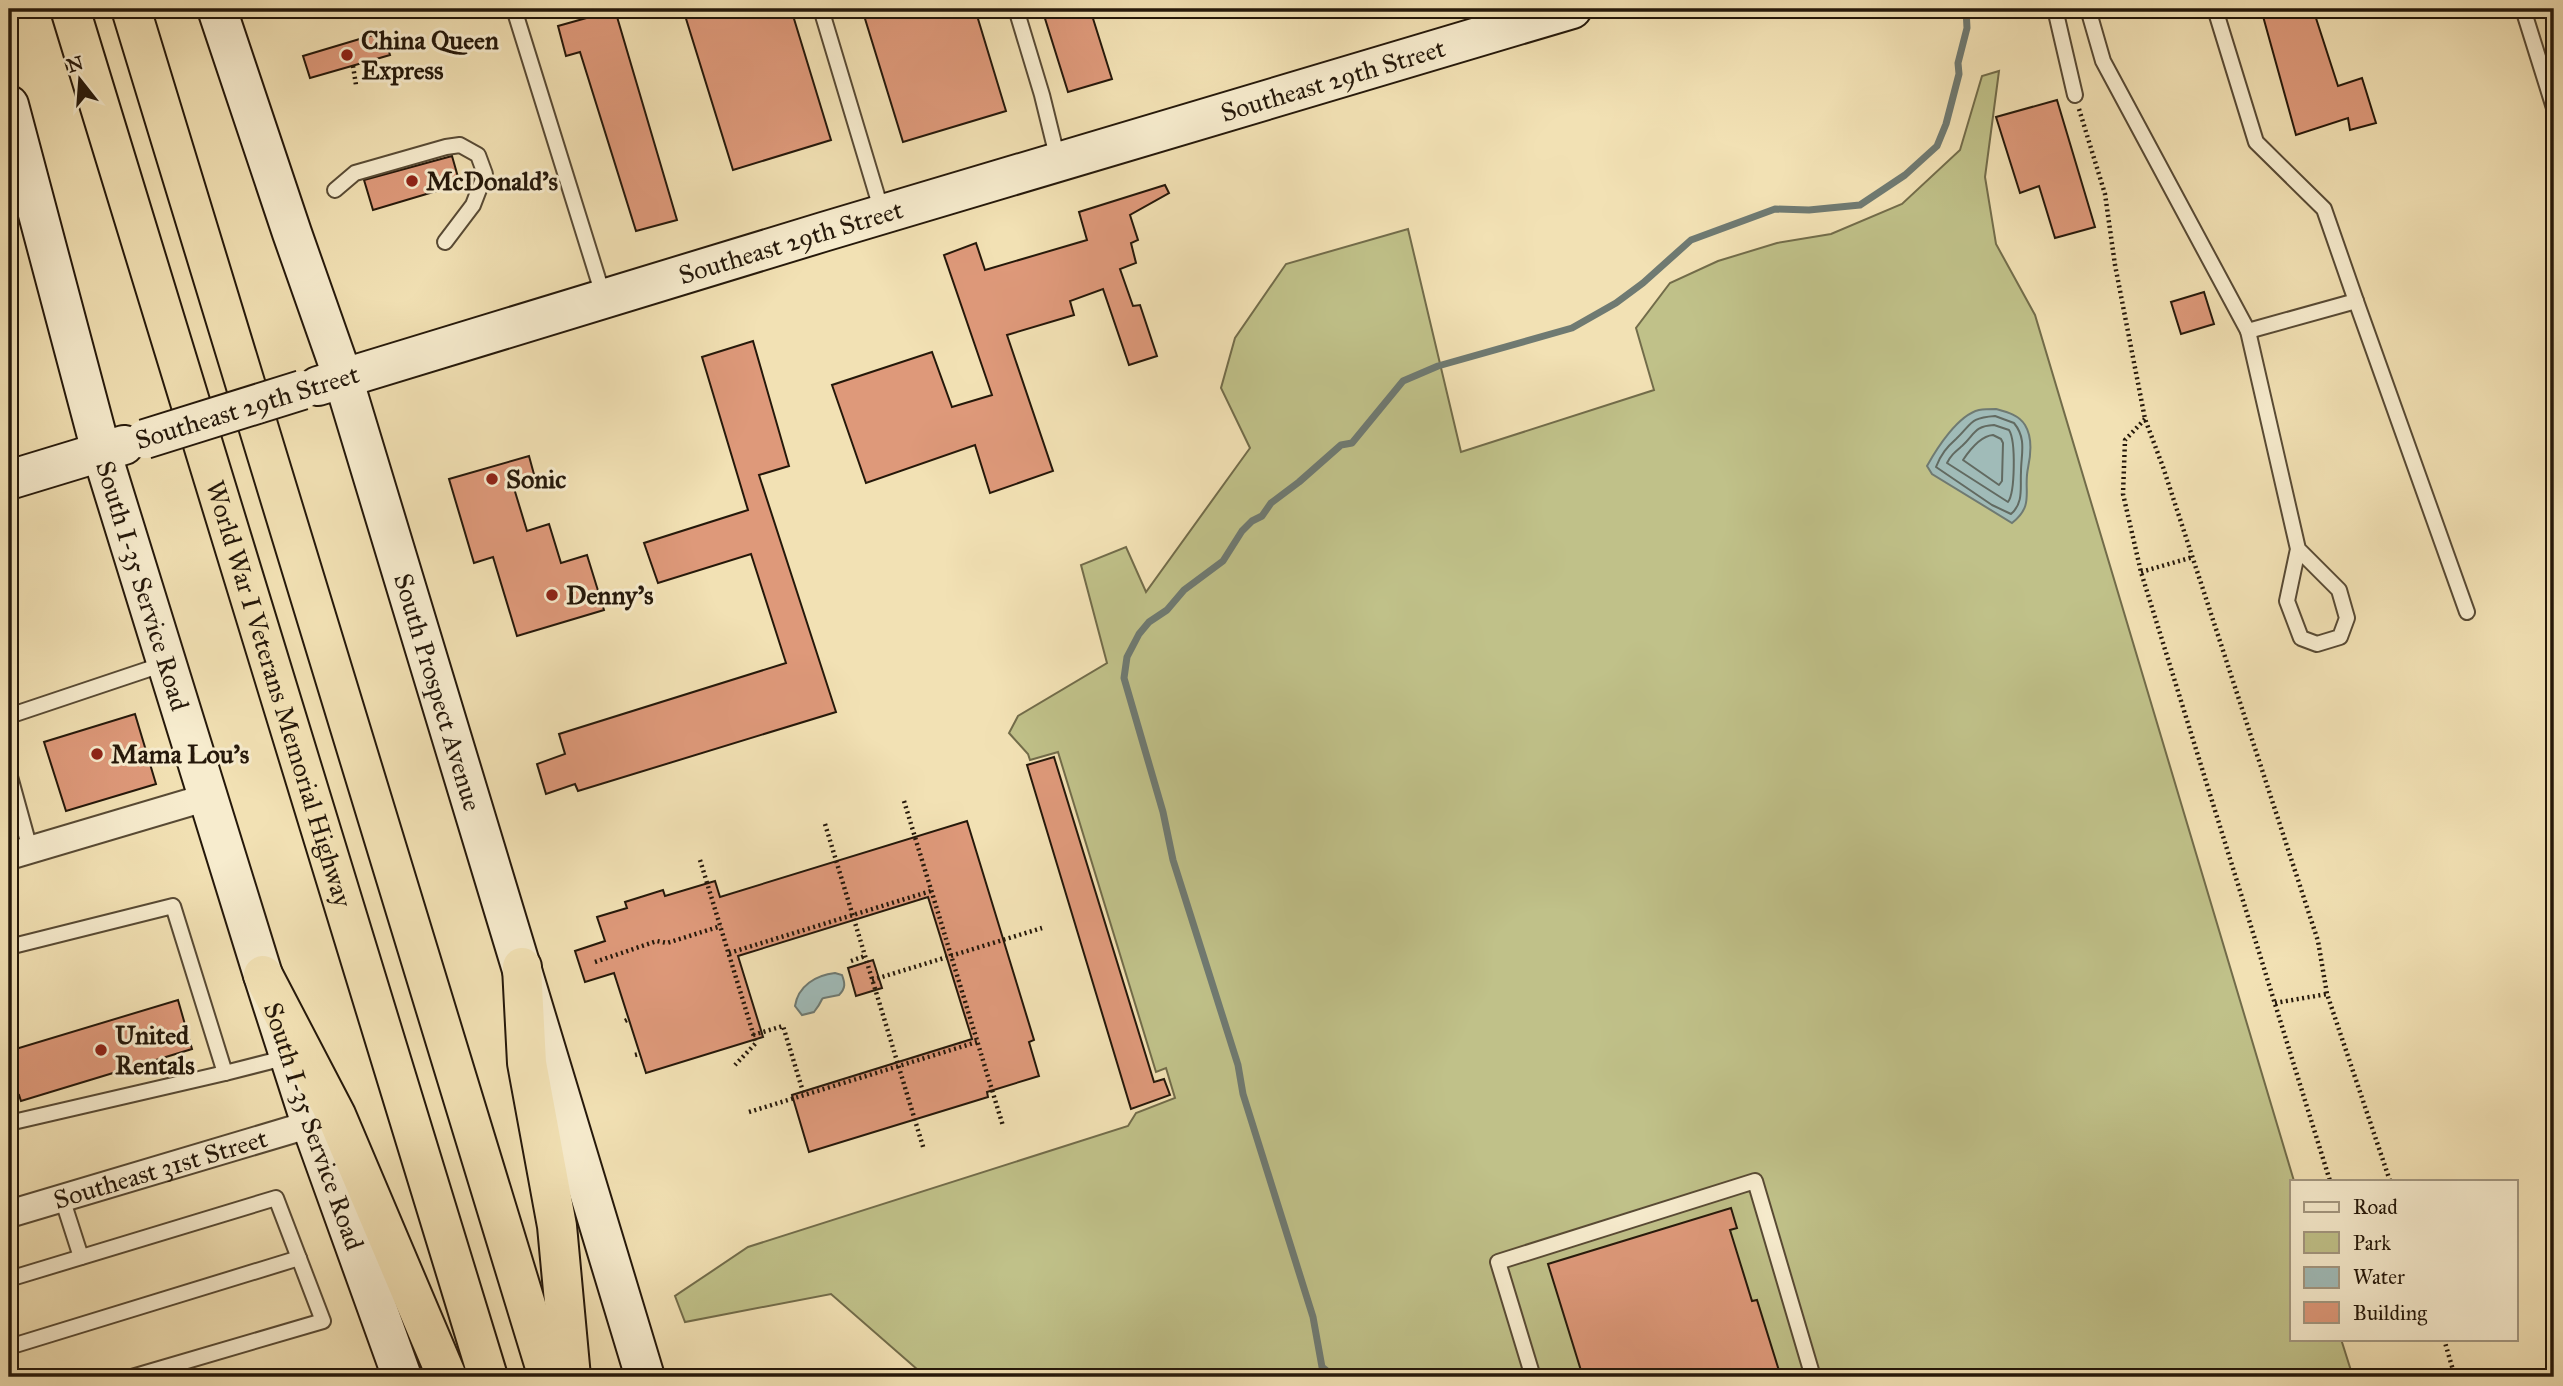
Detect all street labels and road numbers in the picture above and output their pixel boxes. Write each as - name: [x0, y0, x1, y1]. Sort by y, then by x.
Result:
- street label: Southeast 29th Street: [1217, 32, 1449, 129]
- street label: Southeast 29th Street: [675, 193, 906, 291]
- street label: Southeast 29th Street: [131, 358, 363, 456]
- street label: South I-35 Service Road: [89, 457, 196, 715]
- street label: World War I Veterans Memorial Highway: [199, 477, 360, 912]
- street label: South Prospect Avenue: [387, 570, 489, 815]
- street label: South I-35 Service Road: [257, 998, 371, 1254]
- street label: Southeast 31st Street: [50, 1122, 271, 1216]

